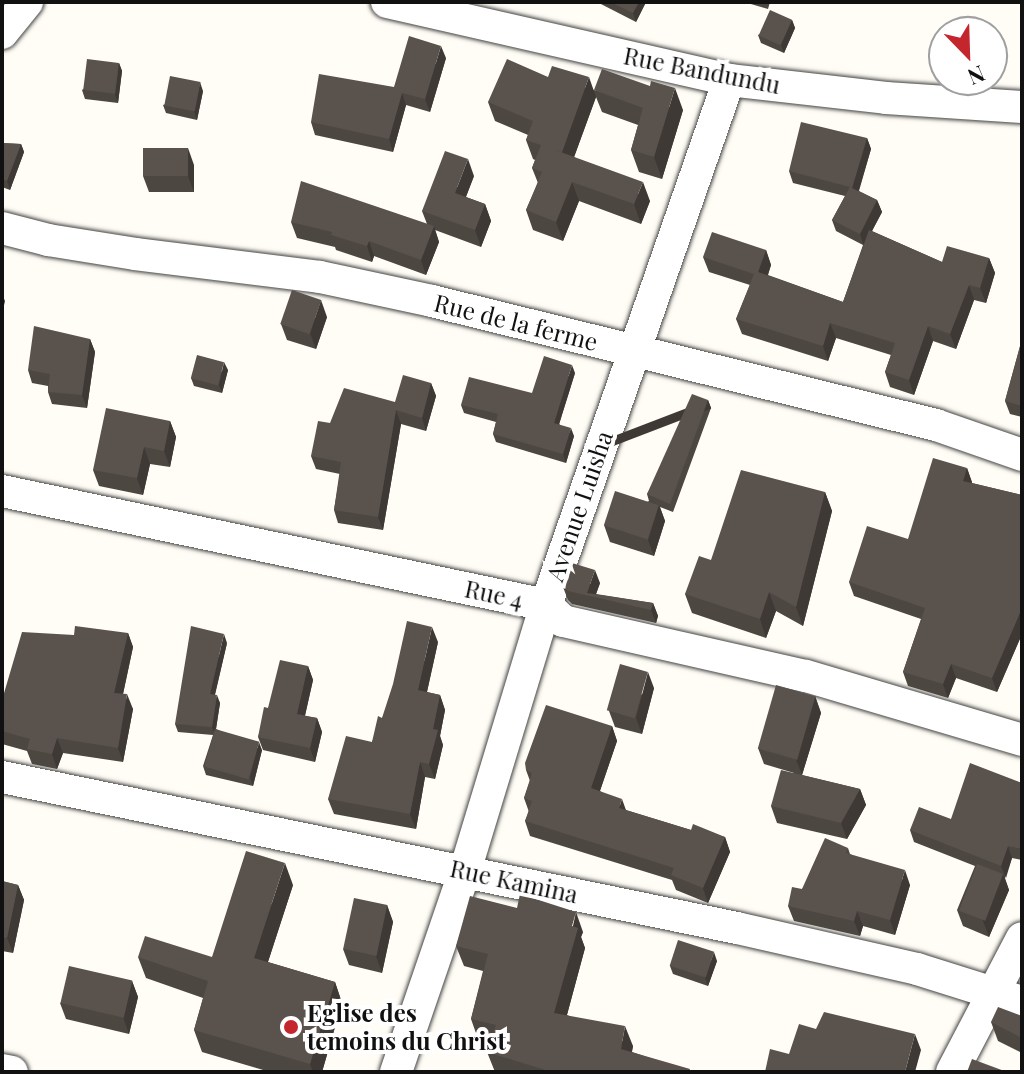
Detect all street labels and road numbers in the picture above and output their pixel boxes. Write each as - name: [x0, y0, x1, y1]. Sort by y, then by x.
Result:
- street label: Rue Bandundu: [621, 41, 783, 99]
- street label: Rue de la ferme: [431, 288, 601, 356]
- street label: Avenue Luisha: [540, 427, 618, 585]
- street label: Rue 4: [462, 574, 526, 614]
- street label: Rue Kamina: [447, 853, 581, 909]

